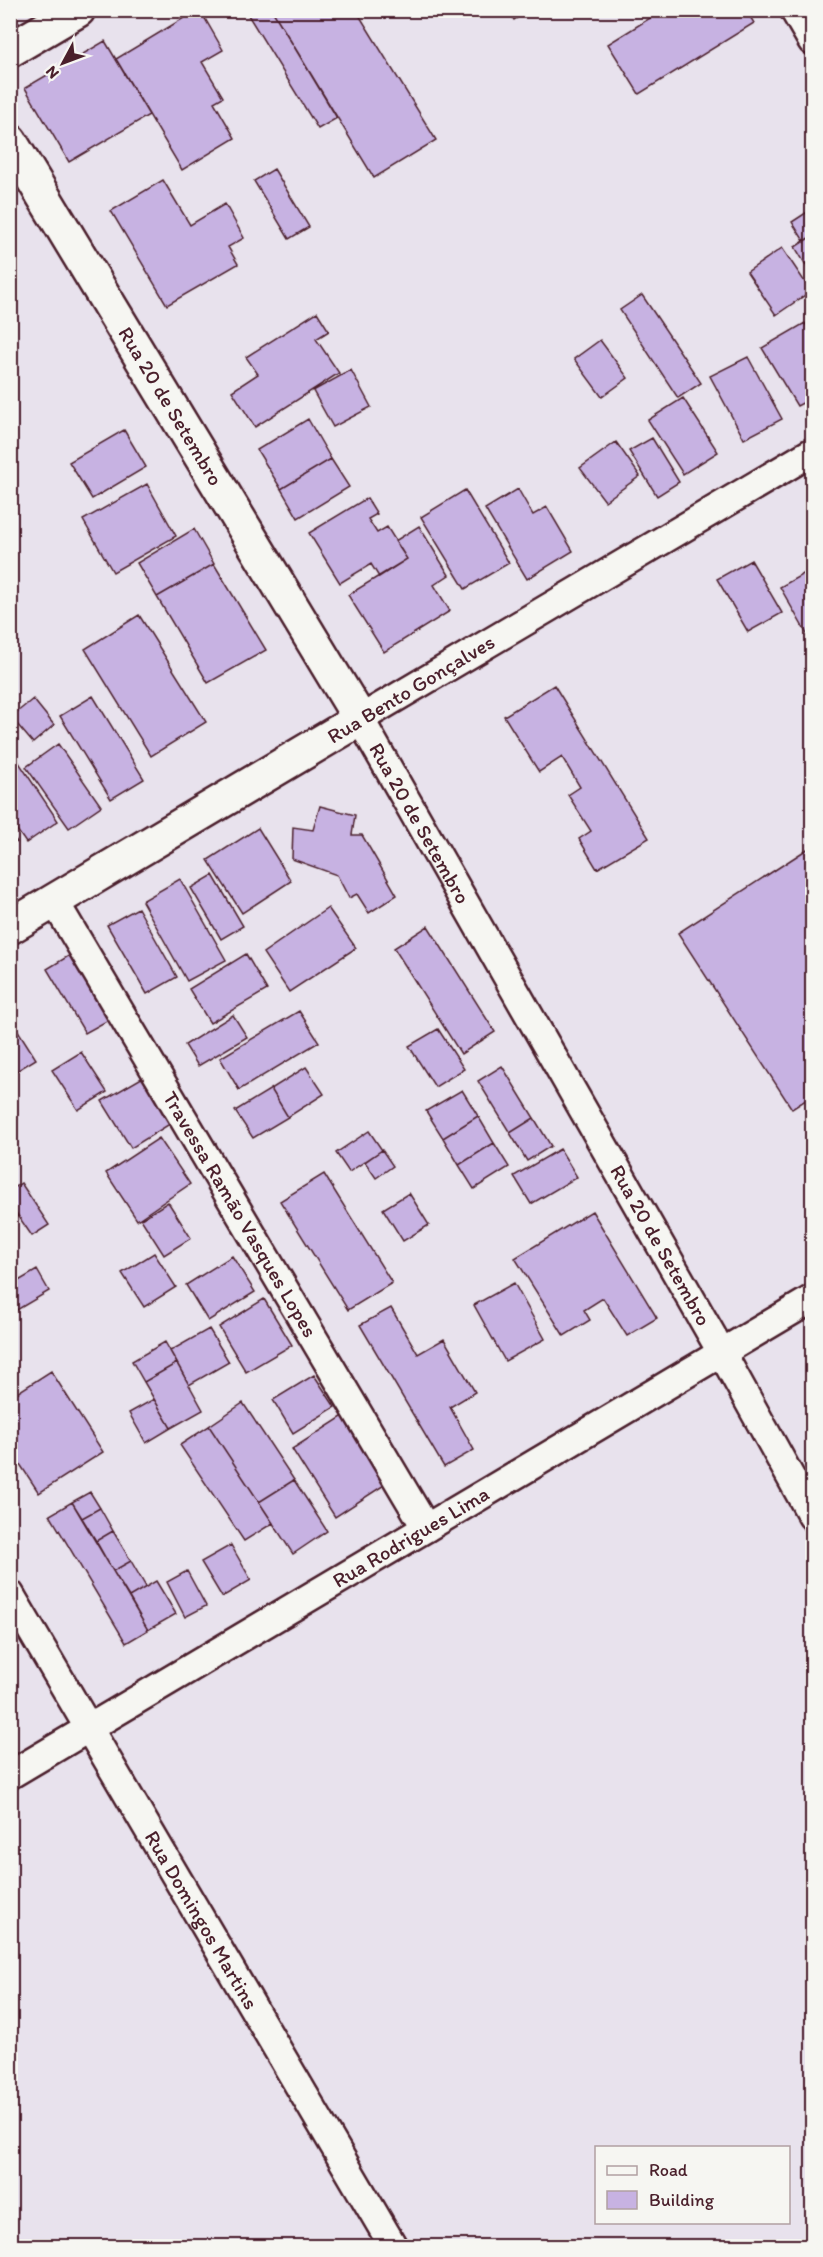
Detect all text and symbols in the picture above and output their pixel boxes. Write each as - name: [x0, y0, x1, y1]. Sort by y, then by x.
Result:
- north arrow: [33, 33, 93, 93]
- text: N: [41, 62, 63, 83]
- street label: Rua 20 de Setembro: [113, 322, 229, 490]
- street label: Rua Bento Gonçalves: [322, 629, 499, 748]
- street label: Rua 20 de Setembro: [364, 738, 476, 908]
- street label: Travessa Ramão Vasques Lopes: [158, 1087, 323, 1342]
- street label: Rua 20 de Setembro: [605, 1160, 717, 1330]
- street label: Rua Rodrigues Lima: [328, 1481, 493, 1593]
- street label: Rua Domingos Martins: [140, 1826, 264, 2014]
- legend: [595, 2146, 790, 2224]
- text: Road: [649, 2159, 688, 2181]
- text: Building: [649, 2189, 715, 2211]

